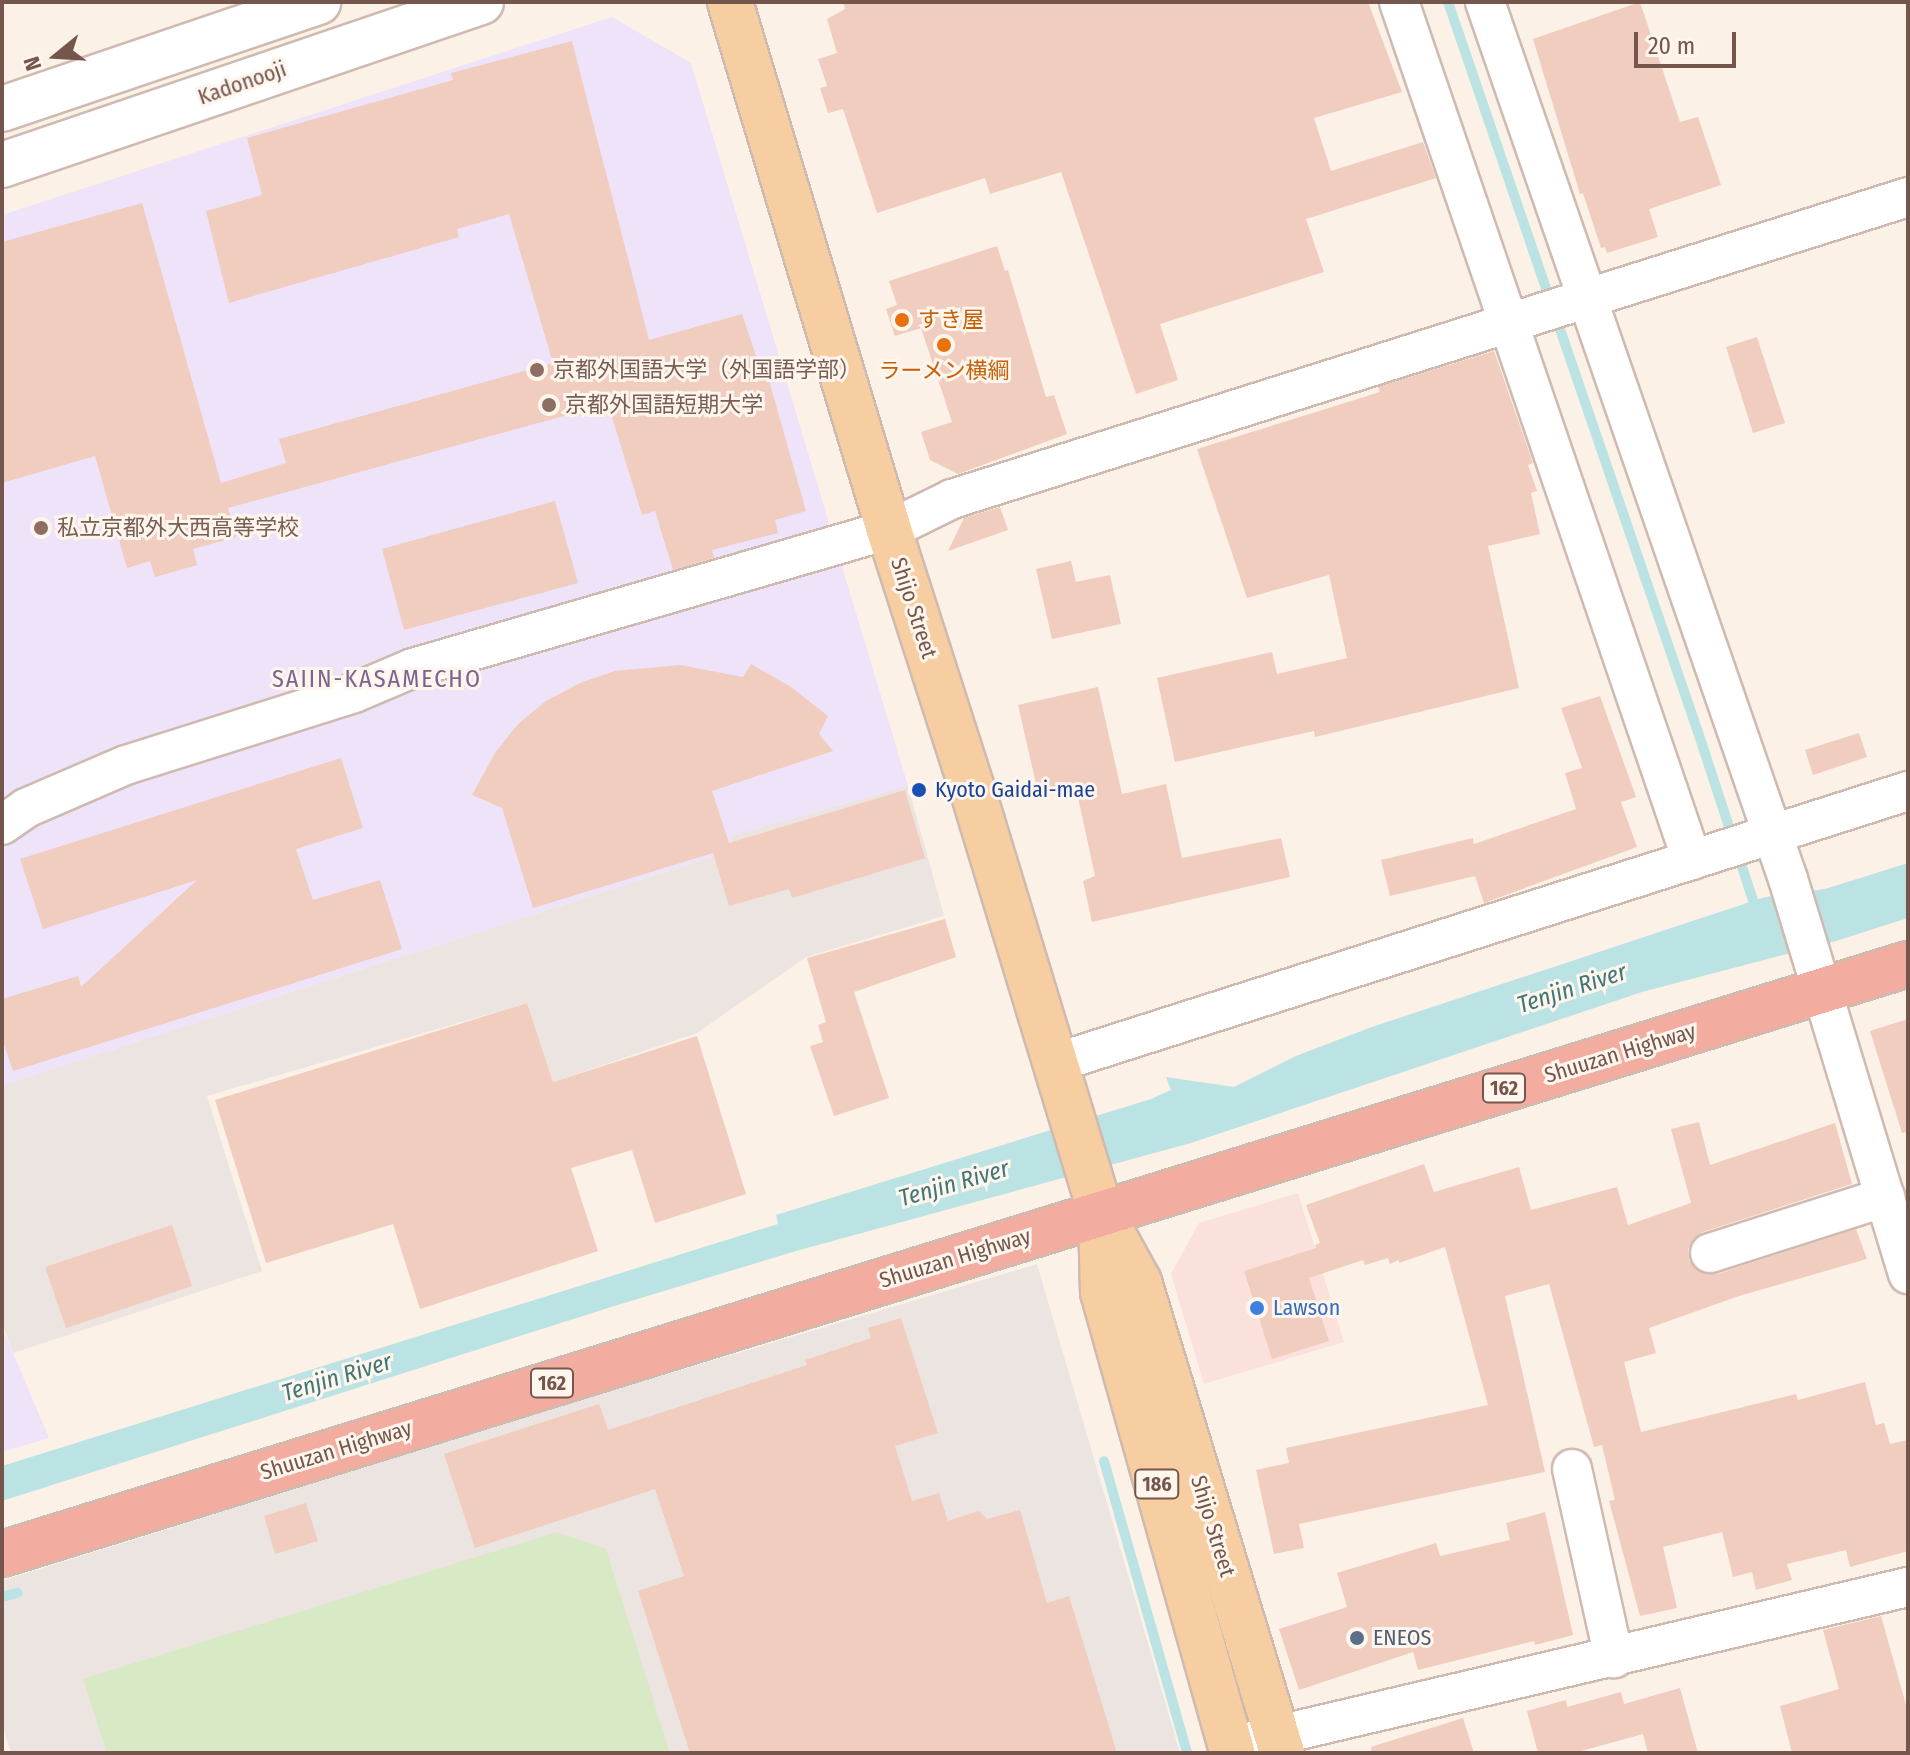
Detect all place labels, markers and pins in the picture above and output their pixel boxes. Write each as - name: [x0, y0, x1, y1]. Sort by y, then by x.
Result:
- place label: すき屋: [918, 307, 984, 333]
- marker: すき屋: [893, 311, 911, 329]
- marker: ラーメン横綱: [935, 336, 953, 354]
- place label: 京都外国語大学（外国語学部）: [553, 357, 861, 383]
- place label: ラーメン横綱: [878, 358, 1010, 384]
- marker: 京都外国語大学（外国語学部）: [528, 361, 546, 379]
- place label: 京都外国語短期大学: [565, 392, 763, 418]
- marker: 京都外国語短期大学: [540, 396, 558, 414]
- place label: 私立京都外大西高等学校: [57, 515, 299, 541]
- marker: 私立京都外大西高等学校: [32, 519, 50, 537]
- place label: Kyoto Gaidai-mae: [935, 777, 1095, 803]
- marker: Kyoto Gaidai-mae: [910, 781, 928, 799]
- place label: Lawson: [1273, 1295, 1340, 1321]
- marker: Lawson: [1248, 1299, 1266, 1317]
- place label: ENEOS: [1373, 1625, 1431, 1651]
- marker: ENEOS: [1348, 1629, 1366, 1647]

